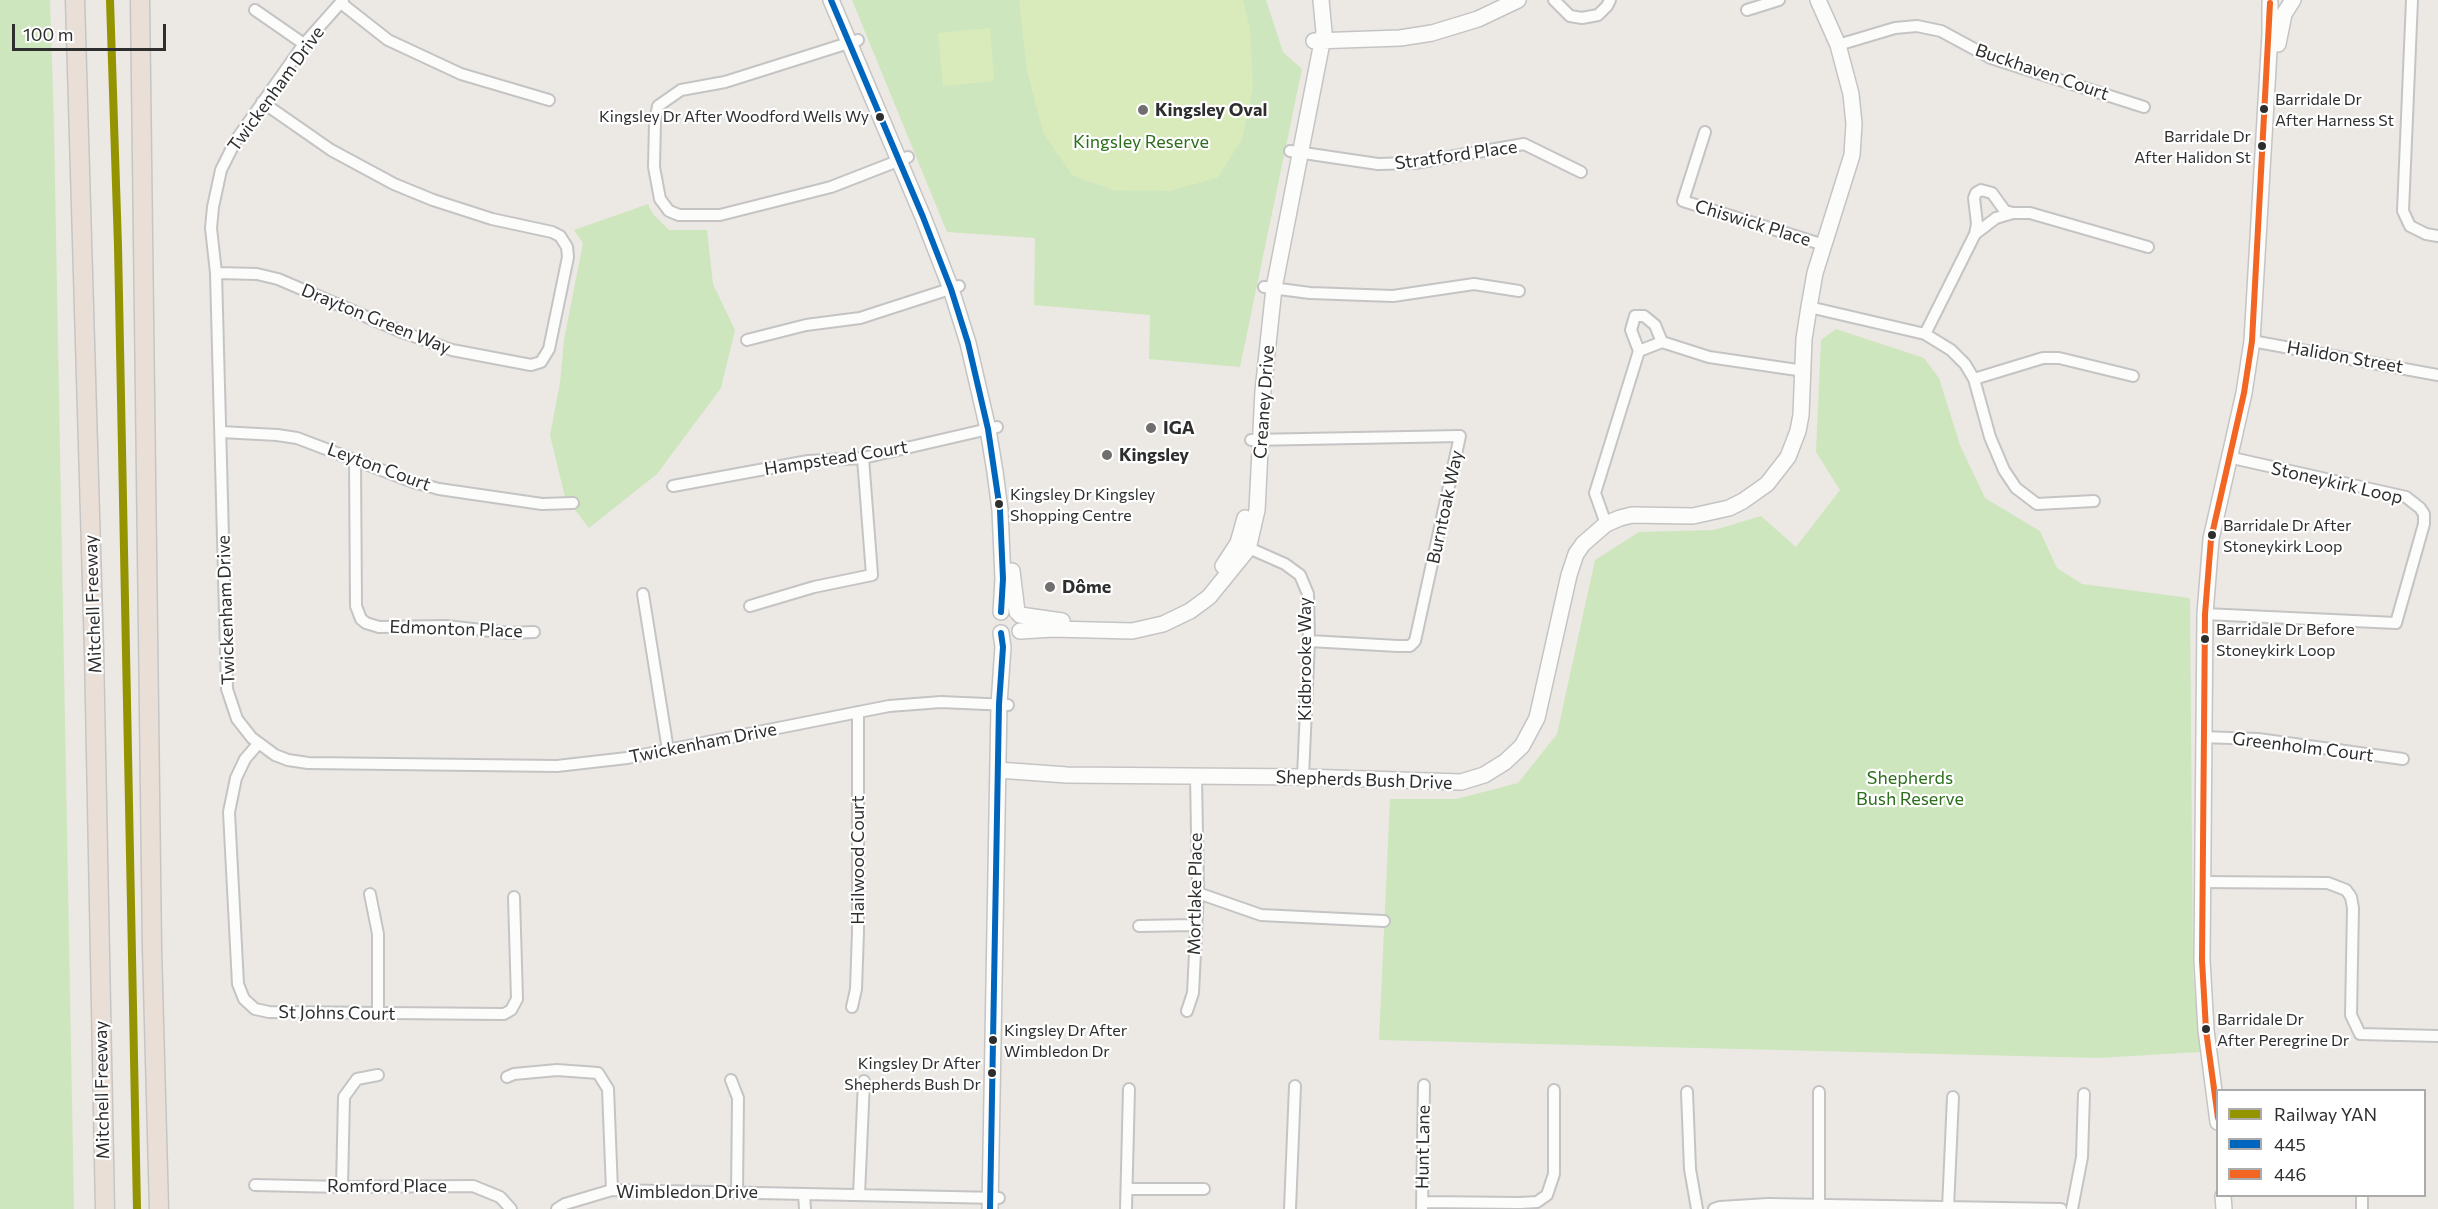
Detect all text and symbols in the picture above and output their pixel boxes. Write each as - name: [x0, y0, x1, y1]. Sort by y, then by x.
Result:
- scale bar: [15, 12, 170, 50]
- street label: Twickenham Drive: [223, 22, 329, 156]
- text: 100 m: [23, 23, 73, 45]
- street label: Buckhaven Court: [1972, 39, 2112, 105]
- place label: Barridale Dr After Harness St: [2275, 90, 2394, 128]
- place label: Kingsley Oval: [1155, 99, 1267, 121]
- marker: Kingsley Oval: [1136, 103, 1150, 117]
- marker: Barridale Dr After Harness St: [2258, 103, 2270, 115]
- place label: Kingsley Dr After Woodford Wells Wy: [599, 107, 869, 127]
- marker: Kingsley Dr After Woodford Wells Wy: [874, 111, 886, 123]
- place label: Barridale Dr After Halidon St: [2134, 127, 2251, 165]
- park label: Kingsley Reserve: [1073, 131, 1209, 153]
- street label: Stratford Place: [1393, 136, 1519, 174]
- marker: Barridale Dr After Halidon St: [2256, 140, 2268, 152]
- street label: Chiswick Place: [1692, 195, 1814, 251]
- street label: Drayton Green Way: [298, 279, 454, 359]
- street label: Halidon Street: [2285, 336, 2405, 378]
- street label: Creaney Drive: [1249, 344, 1279, 460]
- place label: IGA: [1163, 417, 1195, 439]
- marker: IGA: [1144, 421, 1158, 435]
- street label: Hampstead Court: [763, 436, 909, 480]
- street label: Leyton Court: [324, 438, 434, 496]
- place label: Kingsley: [1119, 444, 1189, 466]
- marker: Kingsley: [1100, 448, 1114, 462]
- street label: Burntoak Way: [1422, 448, 1468, 566]
- street label: Stoneykirk Loop: [2269, 457, 2405, 509]
- place label: Kingsley Dr Kingsley Shopping Centre: [1010, 485, 1155, 523]
- marker: Kingsley Dr Kingsley Shopping Centre: [993, 498, 1005, 510]
- place label: Barridale Dr After Stoneykirk Loop: [2223, 516, 2351, 554]
- marker: Barridale Dr After Stoneykirk Loop: [2206, 529, 2218, 541]
- street label: Mitchell Freeway: [80, 534, 106, 674]
- street label: Twickenham Drive: [213, 535, 239, 685]
- place label: Dôme: [1062, 576, 1111, 598]
- marker: Dôme: [1043, 580, 1057, 594]
- street label: Kidbrooke Way: [1294, 597, 1316, 721]
- street label: Edmonton Place: [389, 616, 523, 642]
- place label: Barridale Dr Before Stoneykirk Loop: [2216, 620, 2355, 658]
- marker: Barridale Dr Before Stoneykirk Loop: [2199, 633, 2211, 645]
- street label: Twickenham Drive: [627, 718, 779, 768]
- street label: Greenholm Court: [2231, 728, 2375, 766]
- street label: Shepherds Bush Drive: [1275, 766, 1453, 794]
- park label: Shepherds Bush Reserve: [1856, 767, 1964, 810]
- street label: Hailwood Court: [847, 795, 869, 925]
- street label: Mortlake Place: [1183, 833, 1207, 955]
- street label: St Johns Court: [278, 1001, 396, 1025]
- place label: Barridale Dr After Peregrine Dr: [2217, 1010, 2349, 1048]
- street label: Mitchell Freeway: [90, 1020, 114, 1160]
- place label: Kingsley Dr After Wimbledon Dr: [1004, 1021, 1127, 1059]
- marker: Barridale Dr After Peregrine Dr: [2200, 1023, 2212, 1035]
- marker: Kingsley Dr After Wimbledon Dr: [987, 1034, 999, 1046]
- place label: Kingsley Dr After Shepherds Bush Dr: [844, 1054, 981, 1092]
- marker: Kingsley Dr After Shepherds Bush Dr: [986, 1067, 998, 1079]
- legend: [2216, 1089, 2426, 1197]
- text: Railway YAN: [2274, 1103, 2377, 1125]
- street label: Hunt Lane: [1411, 1105, 1435, 1189]
- text: 445: [2274, 1133, 2306, 1155]
- text: 446: [2274, 1163, 2307, 1185]
- street label: Romford Place: [327, 1175, 447, 1197]
- street label: Wimbledon Drive: [616, 1181, 758, 1203]

